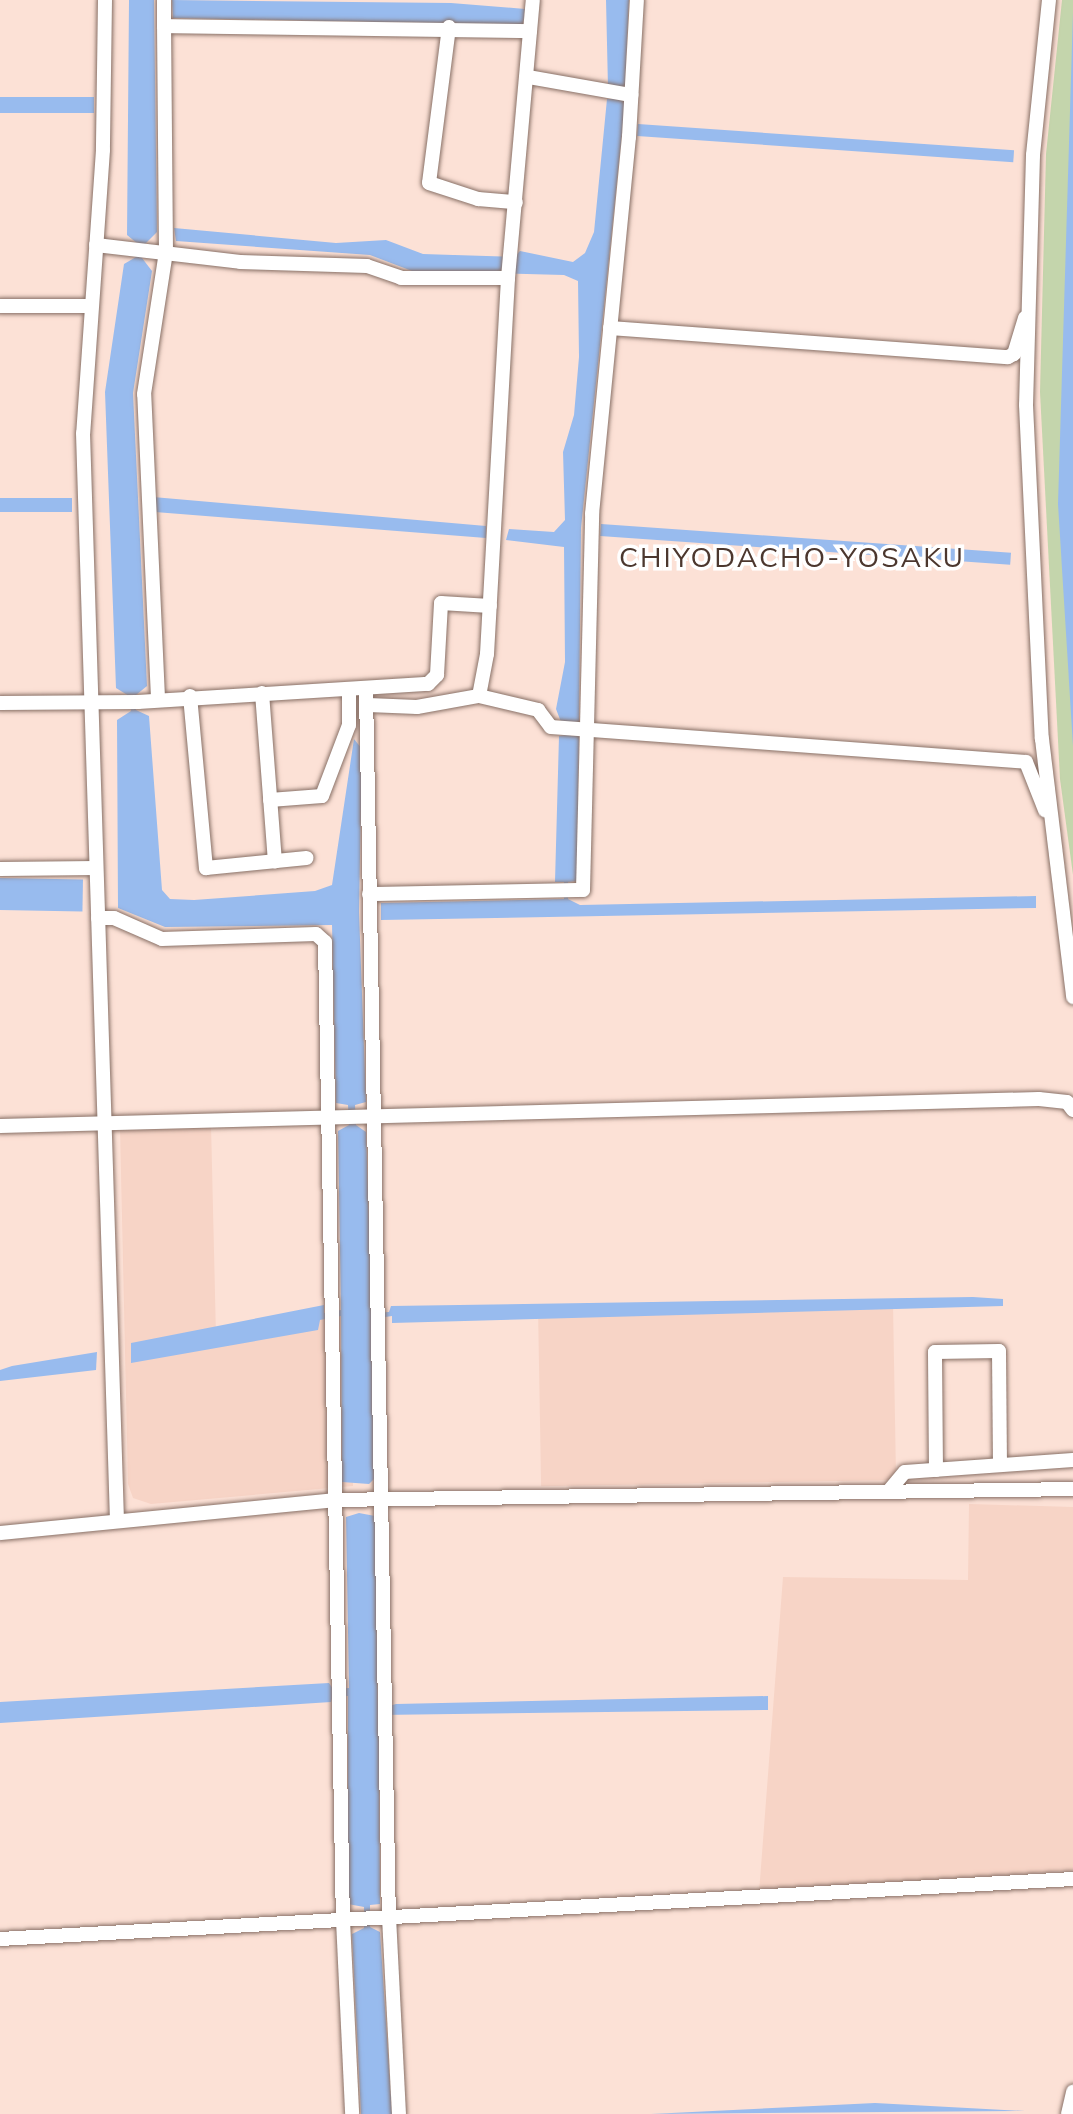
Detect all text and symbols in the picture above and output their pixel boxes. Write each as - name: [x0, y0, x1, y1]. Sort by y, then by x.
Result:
- district label: CHIYODACHO-YOSAKU: [619, 540, 965, 574]

